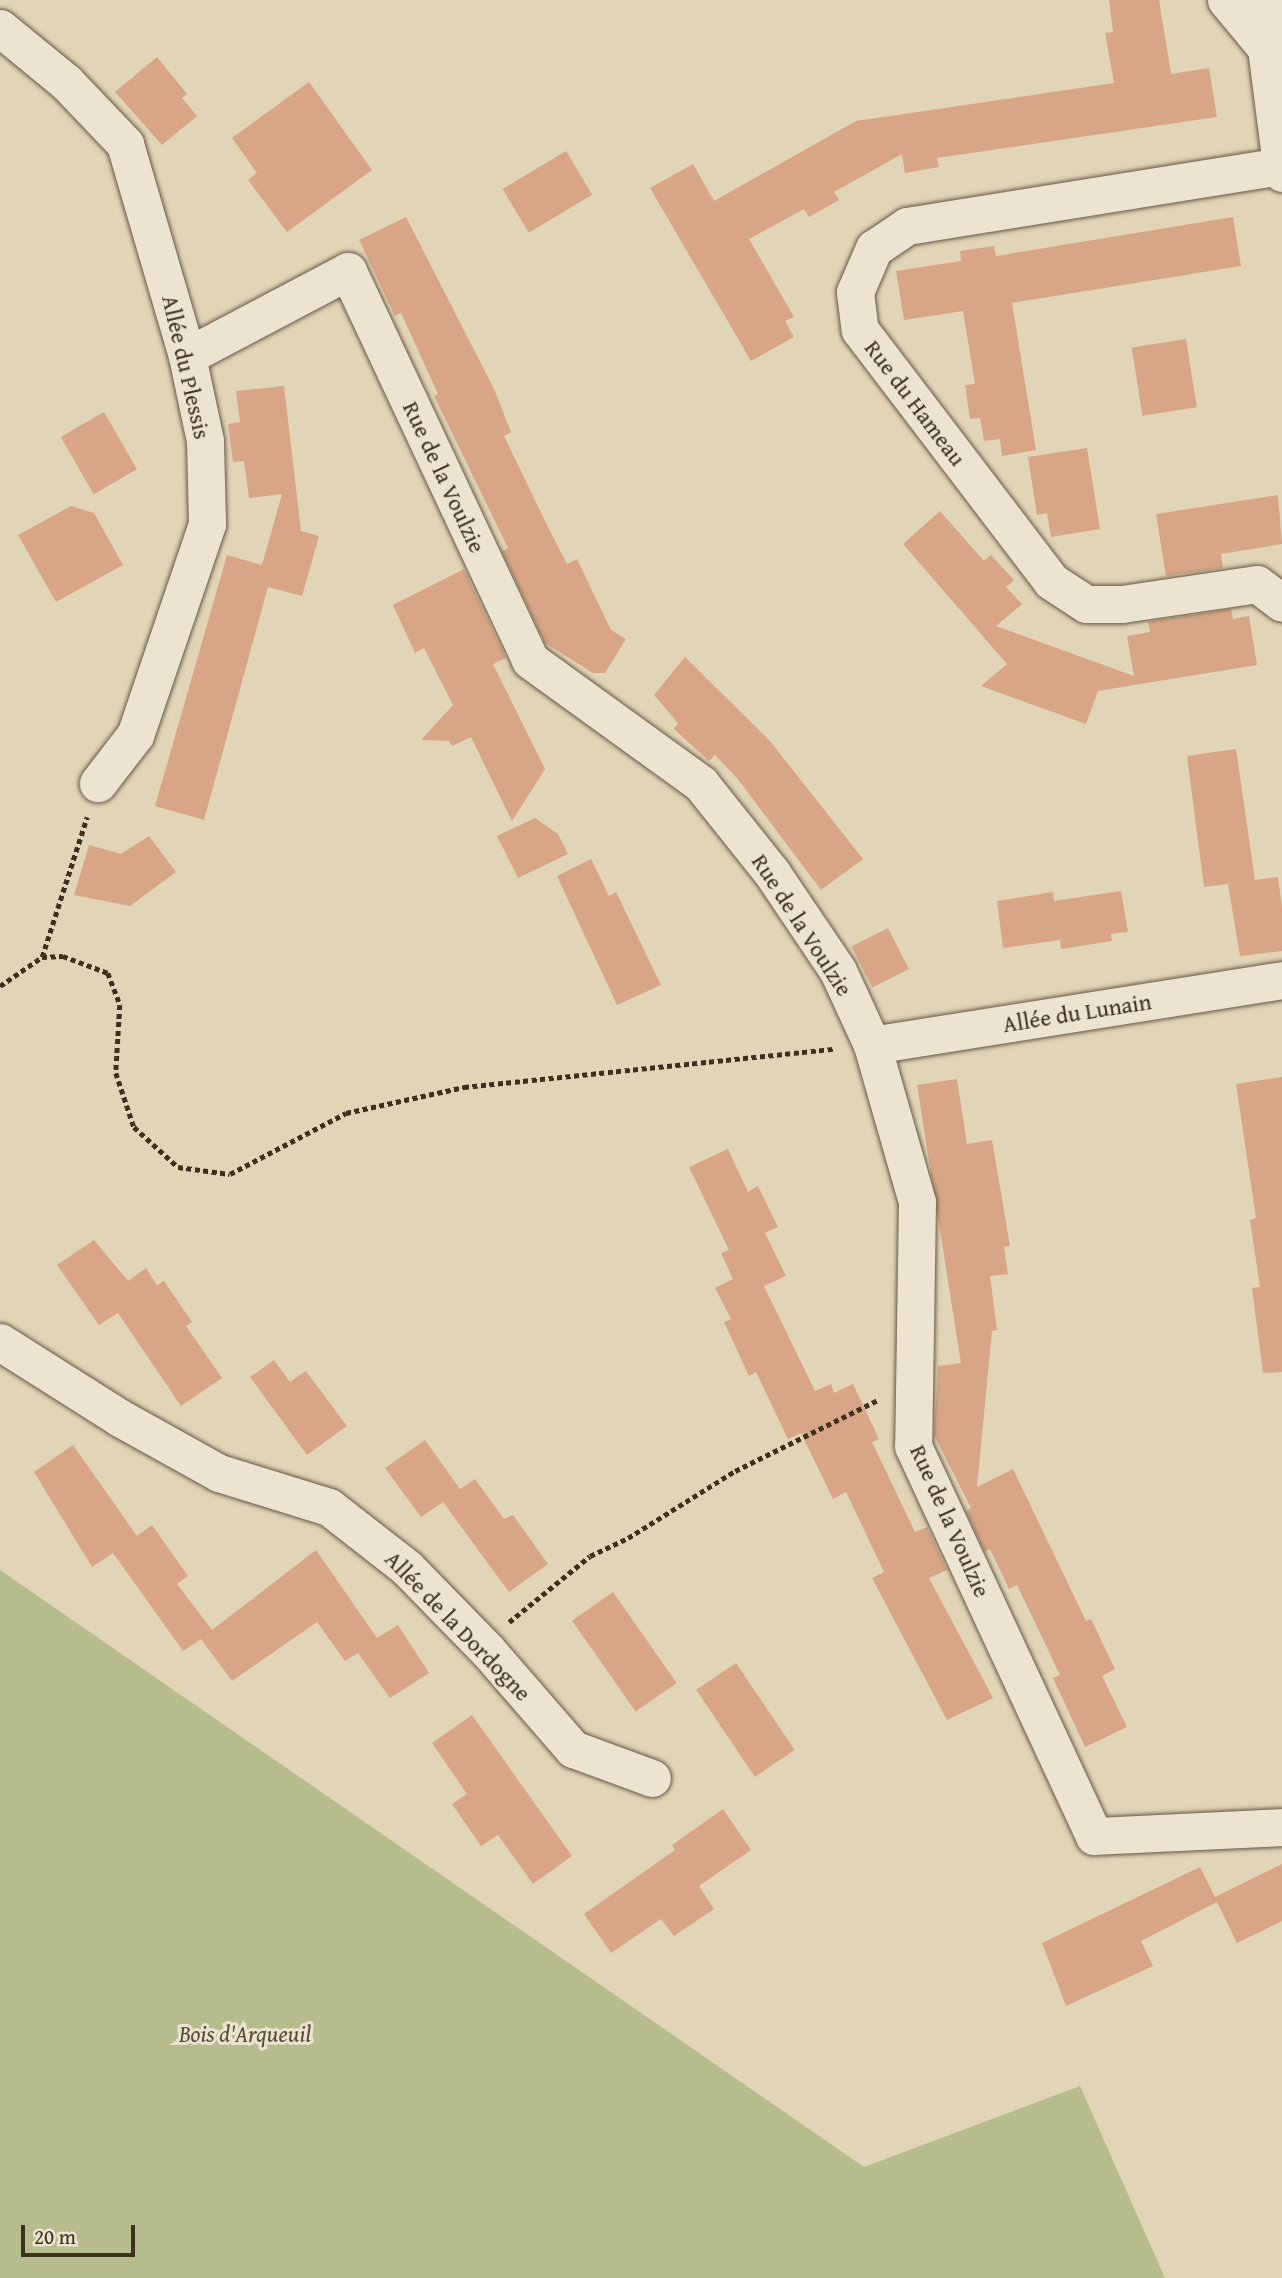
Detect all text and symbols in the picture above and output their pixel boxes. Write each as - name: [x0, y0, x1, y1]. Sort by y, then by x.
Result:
- street label: Allée du Plessis: [156, 292, 216, 442]
- street label: Rue du Hameau: [859, 335, 971, 471]
- street label: Rue de la Voulzie: [397, 397, 491, 557]
- street label: Rue de la Voulzie: [746, 849, 858, 1001]
- street label: Allée du Lunain: [1001, 988, 1153, 1038]
- street label: Rue de la Voulzie: [904, 1441, 996, 1601]
- street label: Allée de la Dordogne: [379, 1545, 537, 1707]
- park label: Bois d'Arqueuil: [179, 2020, 311, 2048]
- scale bar: [24, 2212, 138, 2256]
- text: 20 m: [34, 2221, 76, 2252]

